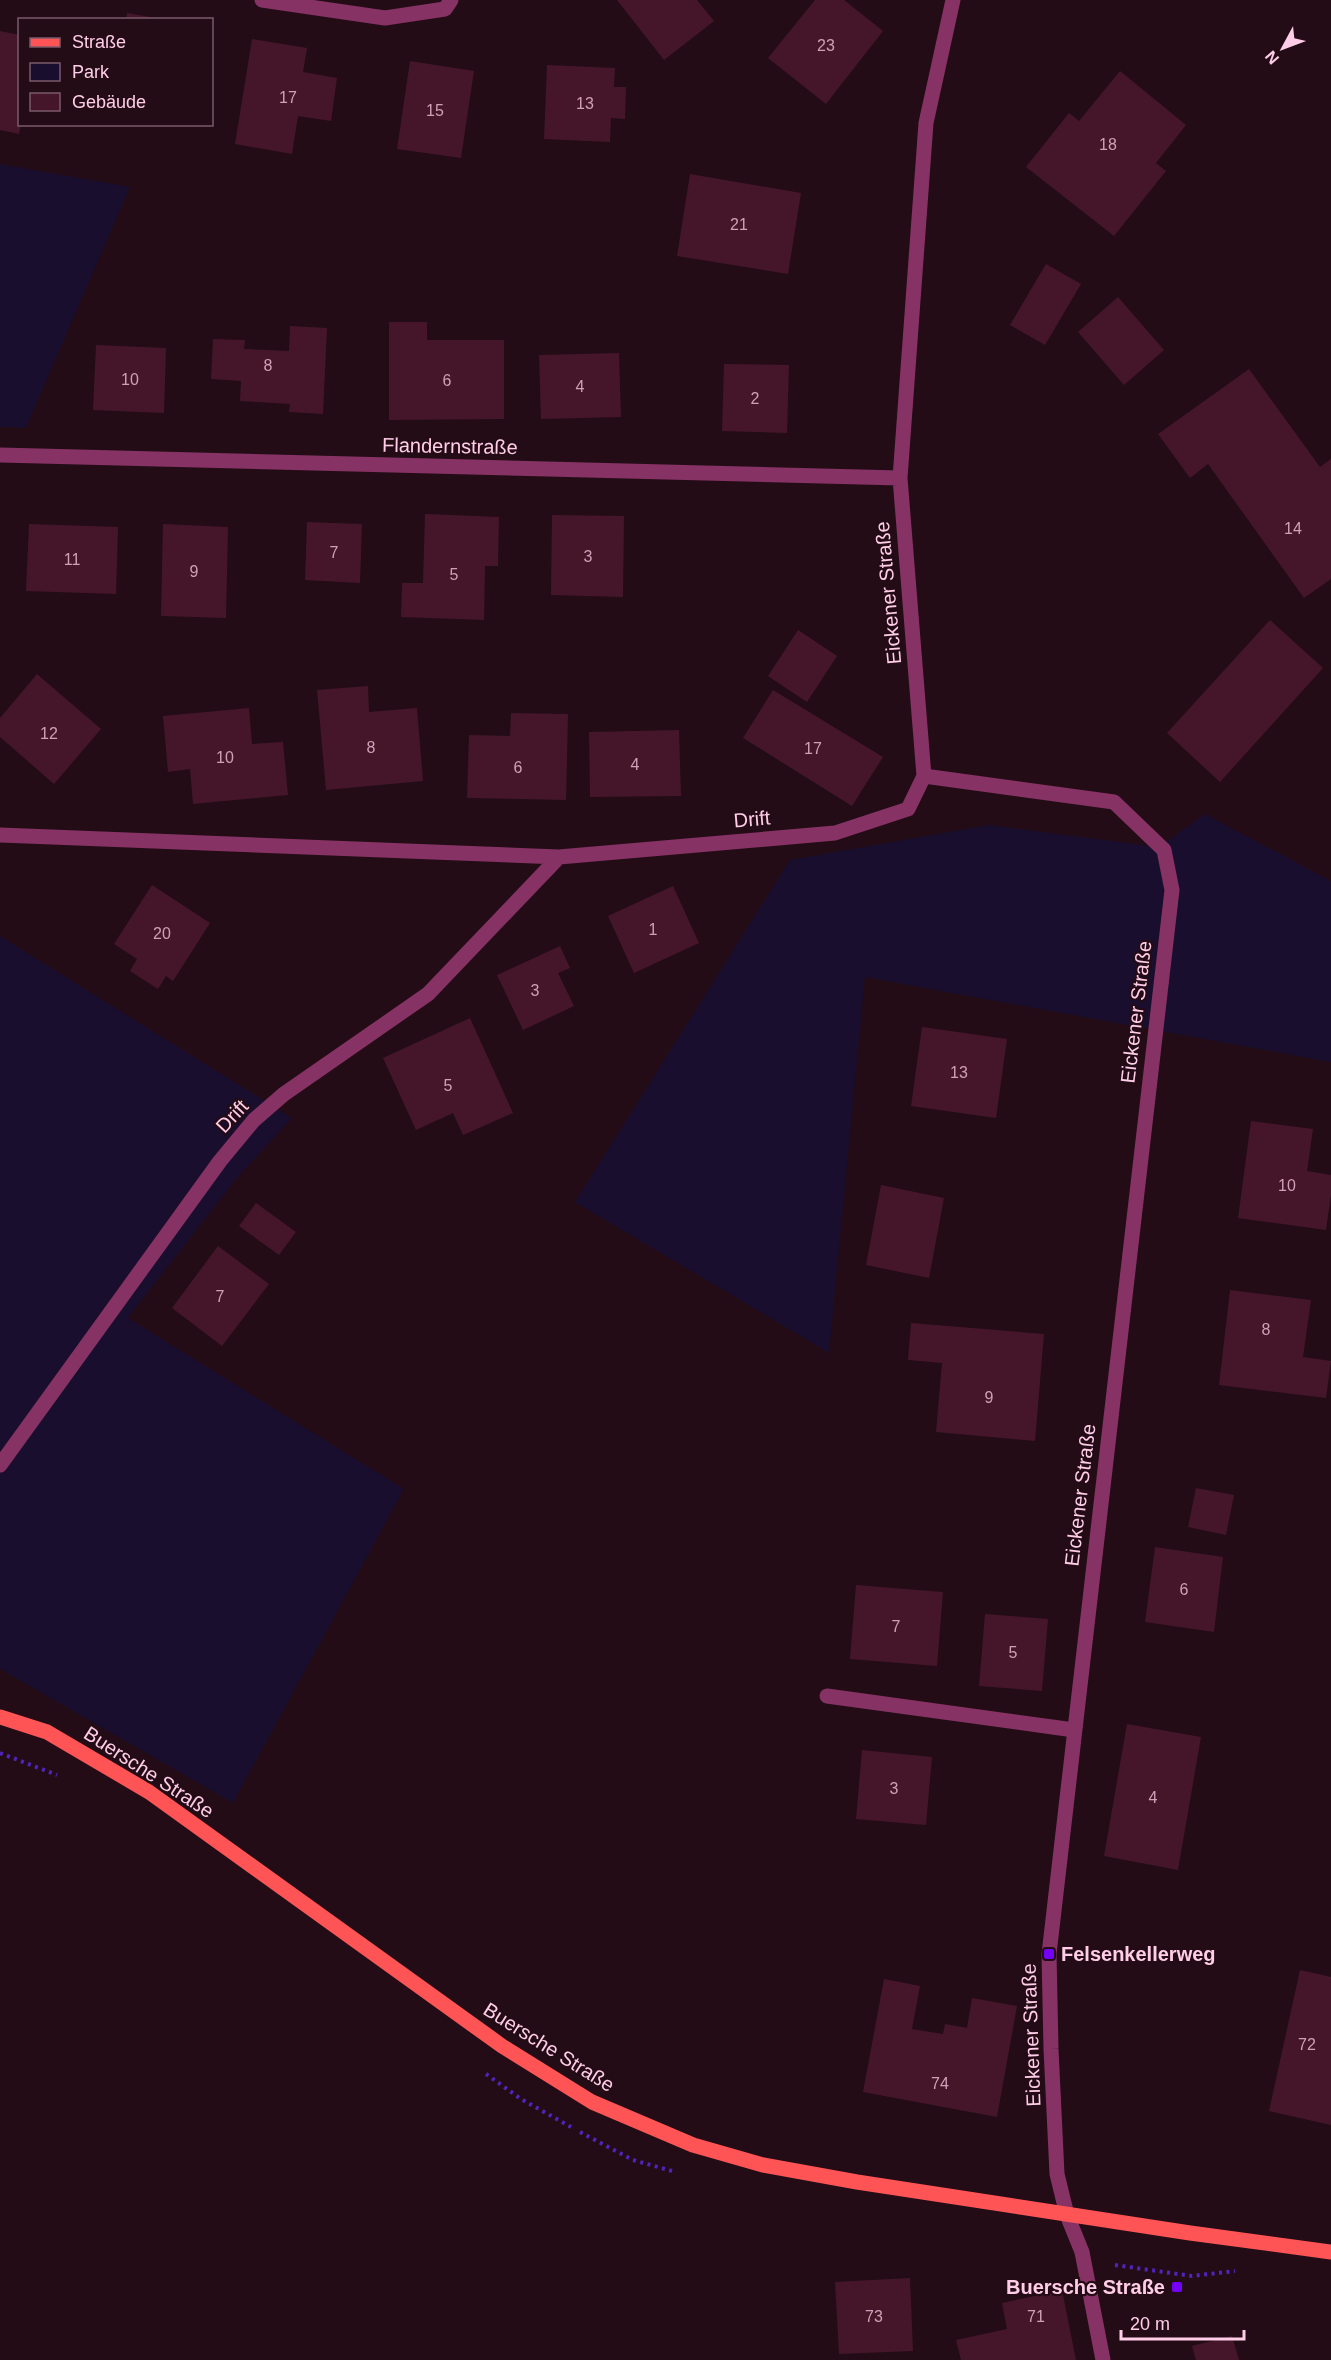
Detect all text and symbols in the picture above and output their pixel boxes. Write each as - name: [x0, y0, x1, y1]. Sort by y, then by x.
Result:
- legend: [18, 18, 213, 126]
- north arrow: [1253, 18, 1313, 78]
- text: Straße: [72, 32, 126, 52]
- house number: 23: [817, 37, 835, 54]
- text: N: [1262, 48, 1282, 67]
- text: Park: [72, 62, 110, 82]
- house number: 17: [279, 89, 297, 106]
- text: Gebäude: [72, 92, 146, 112]
- house number: 13: [576, 95, 594, 112]
- house number: 15: [426, 102, 444, 119]
- house number: 18: [1099, 136, 1117, 153]
- house number: 21: [730, 216, 748, 233]
- house number: 8: [264, 357, 273, 374]
- house number: 10: [121, 371, 139, 388]
- house number: 6: [443, 372, 452, 389]
- house number: 4: [576, 378, 585, 395]
- house number: 2: [751, 390, 760, 407]
- street label: Flandernstraße: [382, 434, 518, 458]
- house number: 14: [1284, 520, 1302, 537]
- street label: Eickener Straße: [871, 521, 905, 665]
- house number: 7: [330, 544, 339, 561]
- house number: 3: [584, 548, 593, 565]
- house number: 11: [64, 551, 80, 568]
- house number: 9: [190, 563, 199, 580]
- house number: 5: [450, 566, 459, 583]
- house number: 12: [40, 725, 58, 742]
- house number: 8: [367, 739, 376, 756]
- house number: 17: [804, 740, 822, 757]
- house number: 10: [216, 749, 234, 766]
- house number: 4: [631, 756, 640, 773]
- house number: 6: [514, 759, 523, 776]
- street label: Drift: [733, 806, 772, 832]
- house number: 1: [649, 921, 658, 938]
- house number: 20: [153, 925, 171, 942]
- street label: Eickener Straße: [1116, 939, 1156, 1085]
- house number: 3: [531, 982, 540, 999]
- house number: 13: [950, 1064, 968, 1081]
- house number: 5: [444, 1077, 453, 1094]
- street label: Drift: [211, 1095, 253, 1137]
- house number: 10: [1278, 1177, 1296, 1194]
- house number: 7: [216, 1288, 225, 1305]
- house number: 8: [1262, 1321, 1271, 1338]
- house number: 9: [985, 1389, 994, 1406]
- street label: Eickener Straße: [1060, 1422, 1100, 1568]
- house number: 6: [1180, 1581, 1189, 1598]
- house number: 7: [892, 1618, 901, 1635]
- house number: 5: [1009, 1644, 1018, 1661]
- street label: Buersche Straße: [80, 1722, 218, 1822]
- house number: 3: [890, 1780, 899, 1797]
- house number: 4: [1149, 1789, 1158, 1806]
- place label: Felsenkellerweg: [1061, 1943, 1216, 1965]
- marker: Felsenkellerweg: [1042, 1947, 1056, 1961]
- street label: Eickener Straße: [1018, 1963, 1044, 2107]
- street label: Buersche Straße: [480, 1998, 618, 2096]
- house number: 72: [1298, 2036, 1316, 2053]
- house number: 74: [931, 2075, 949, 2092]
- place label: Buersche Straße: [1006, 2276, 1165, 2298]
- marker: Buersche Straße: [1170, 2280, 1184, 2294]
- scale bar: [1121, 2303, 1244, 2341]
- house number: 73: [865, 2308, 883, 2325]
- house number: 71: [1027, 2308, 1045, 2325]
- text: 20 m: [1130, 2314, 1170, 2334]

